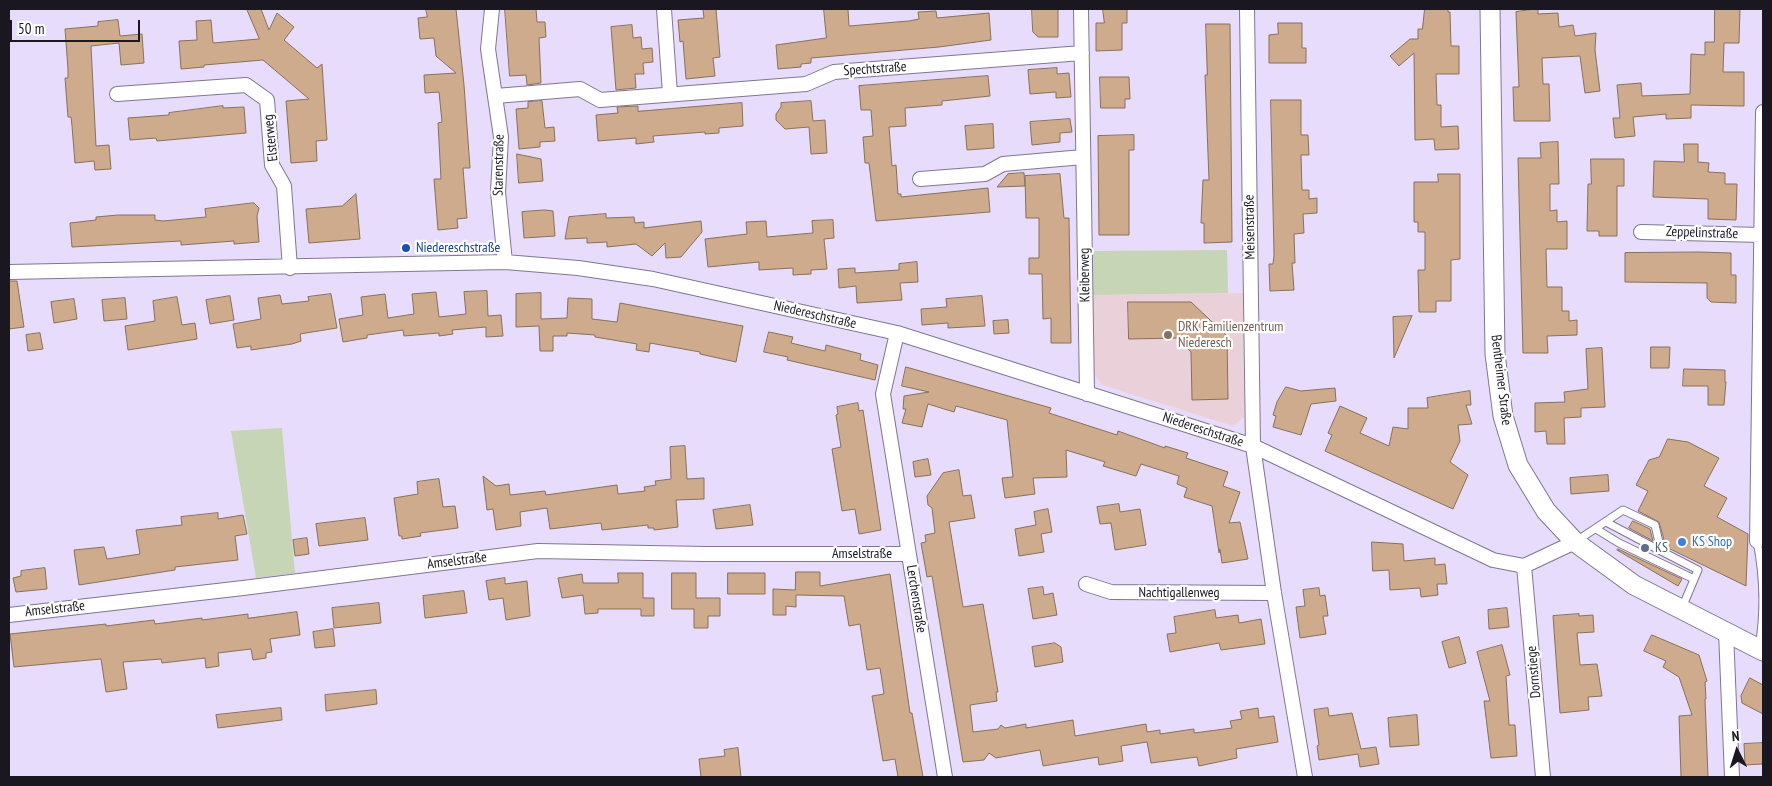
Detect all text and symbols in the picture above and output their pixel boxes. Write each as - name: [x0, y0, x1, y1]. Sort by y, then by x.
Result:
- scale bar: [12, 10, 142, 42]
- text: 50 m: [18, 19, 44, 38]
- street label: Spechtstraße: [843, 58, 907, 80]
- street label: Elsterweg: [260, 114, 282, 162]
- street label: Starenstraße: [490, 134, 508, 196]
- street label: Meisenstraße: [1241, 194, 1259, 260]
- street label: Zeppelinstraße: [1666, 223, 1738, 243]
- place label: Niedereschstraße: [416, 240, 500, 256]
- marker: Niedereschstraße: [400, 242, 412, 254]
- street label: Kleiberweg: [1076, 248, 1094, 302]
- street label: Niedereschstraße: [772, 297, 858, 333]
- place label: DRK Familienzentrum Niederesch: [1178, 319, 1283, 352]
- marker: DRK Familienzentrum Niederesch: [1162, 329, 1174, 341]
- street label: Bentheimer Straße: [1487, 334, 1515, 426]
- street label: Niedereschstraße: [1160, 409, 1246, 451]
- place label: KS Shop: [1692, 534, 1732, 550]
- marker: KS Shop: [1676, 536, 1688, 548]
- place label: KS: [1655, 540, 1668, 556]
- marker: KS: [1639, 542, 1651, 554]
- street label: Amselstraße: [832, 546, 892, 562]
- street label: Amselstraße: [426, 549, 488, 573]
- street label: Lerchenstraße: [902, 564, 930, 634]
- street label: Nachtigallenweg: [1138, 585, 1220, 601]
- street label: Amselstraße: [24, 598, 86, 620]
- street label: Dornstiege: [1523, 645, 1545, 699]
- north arrow: [1712, 726, 1762, 776]
- text: N: [1731, 727, 1740, 745]

